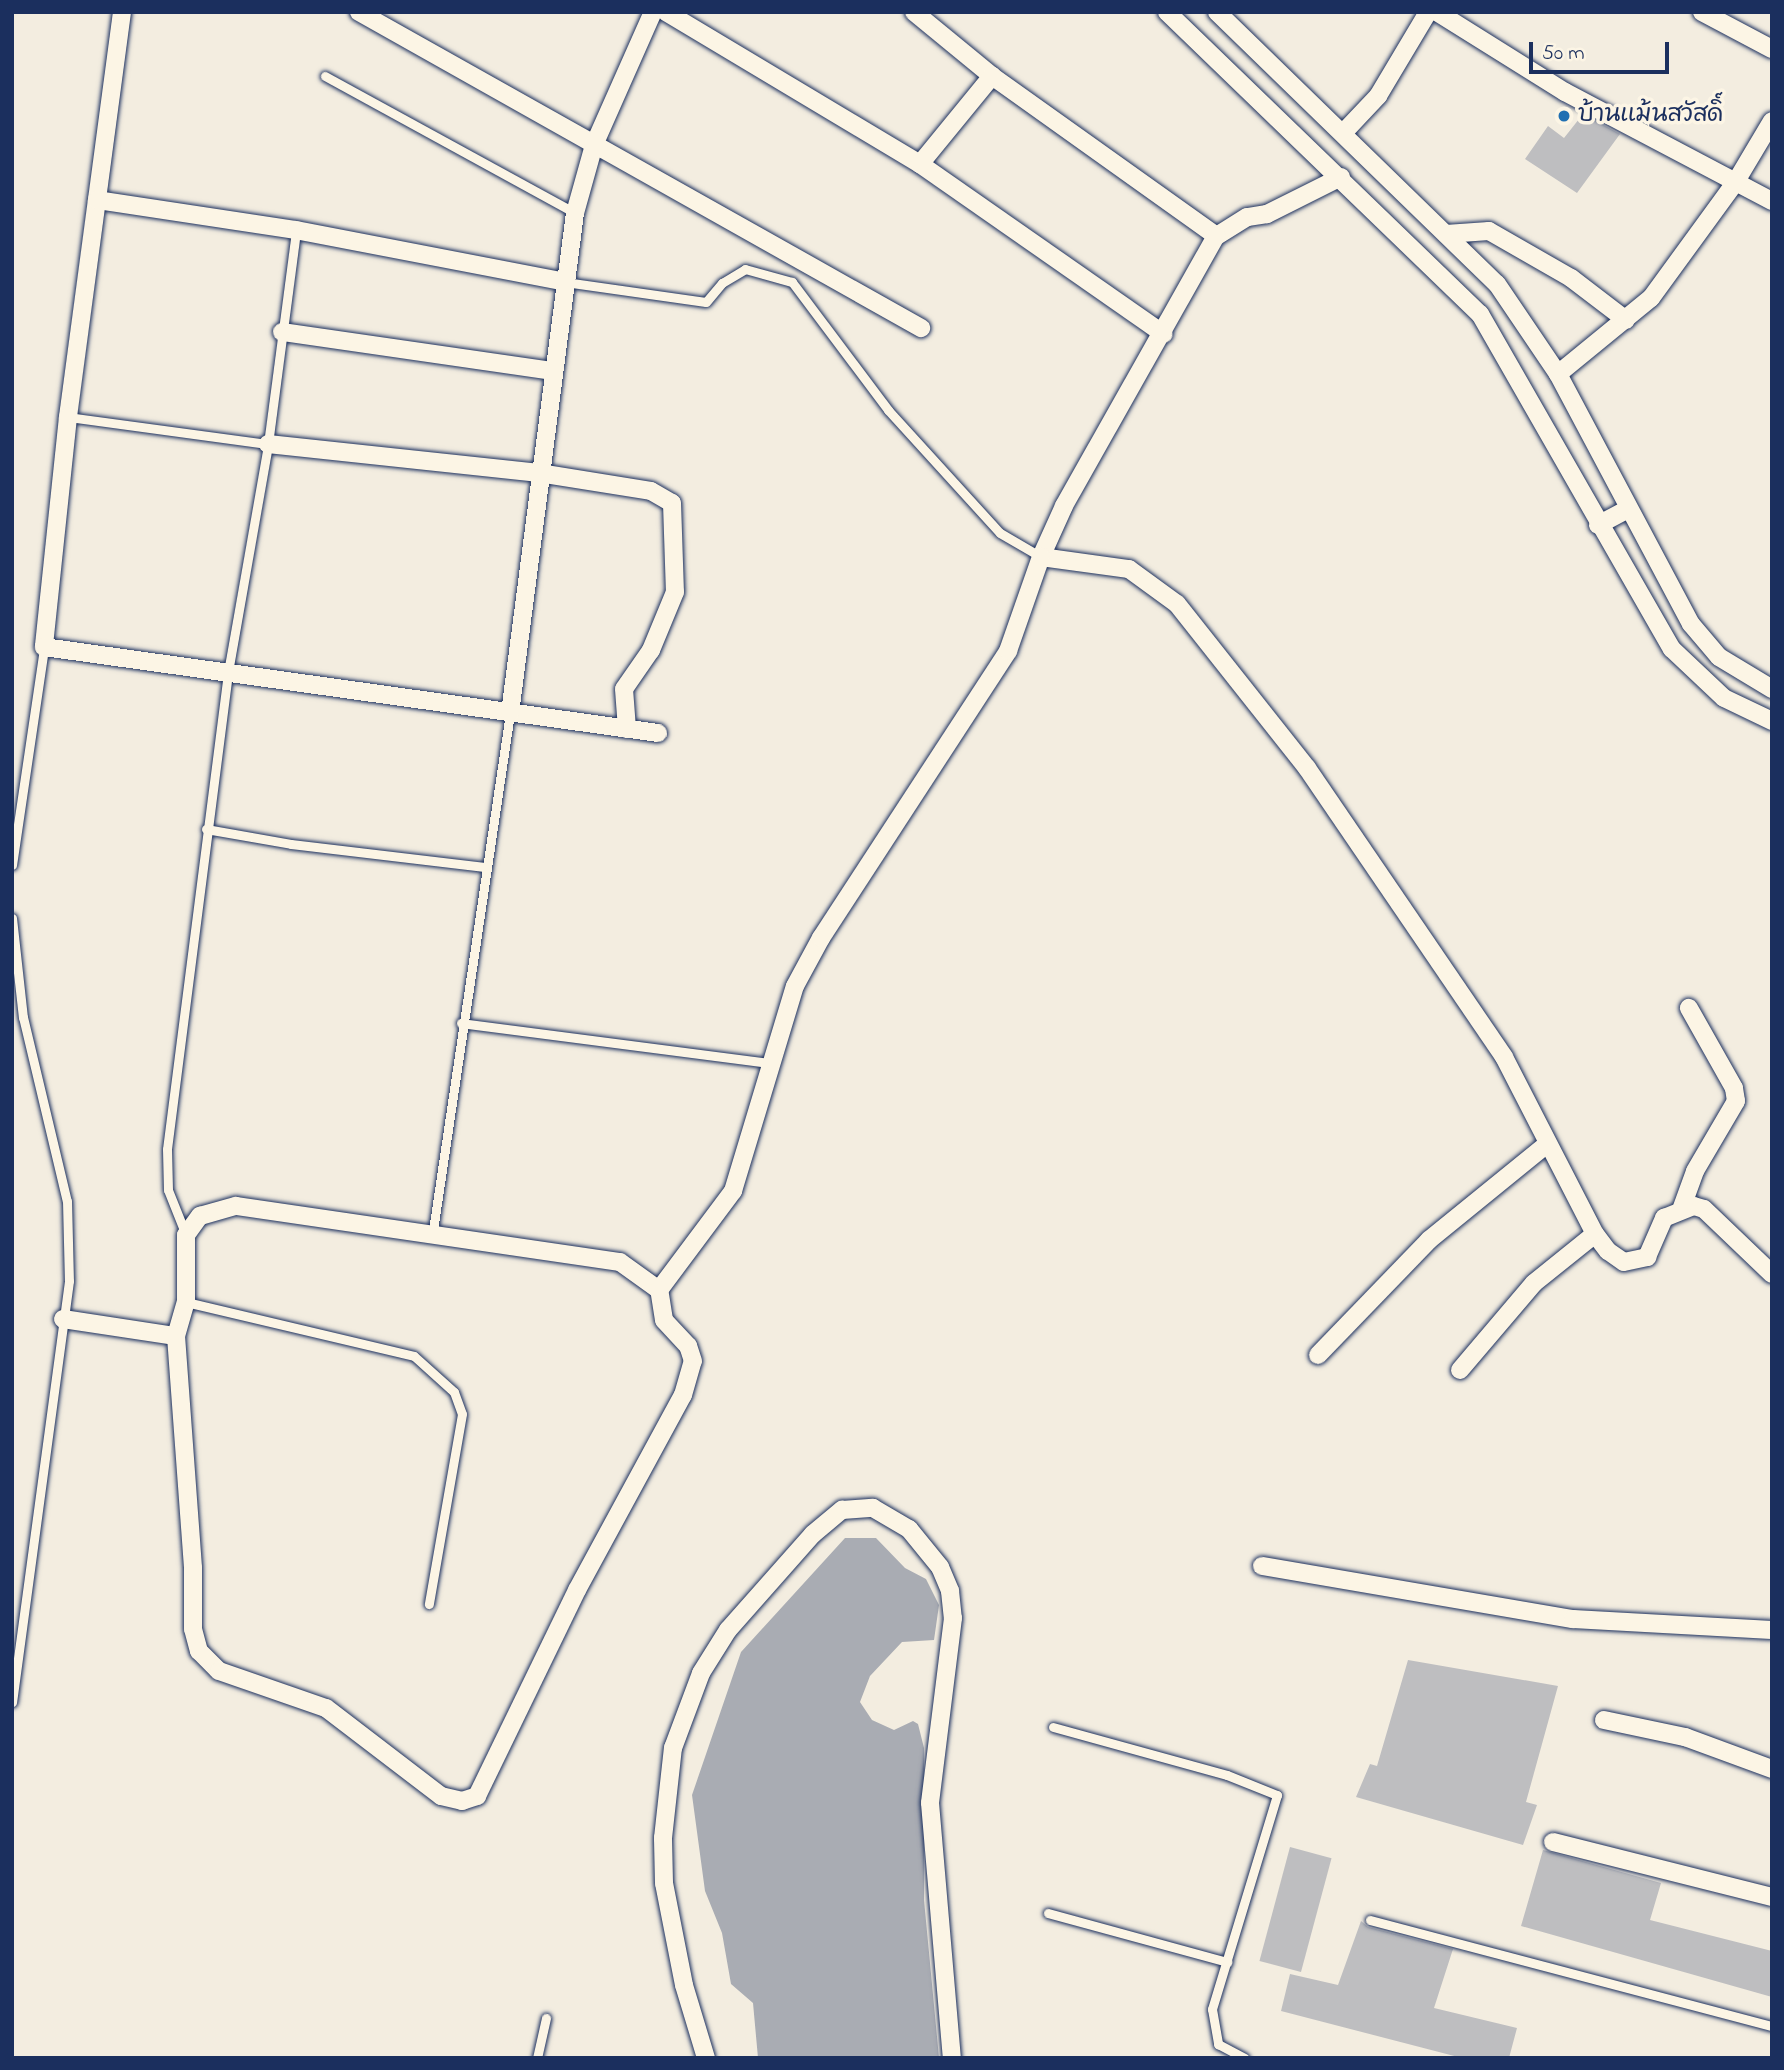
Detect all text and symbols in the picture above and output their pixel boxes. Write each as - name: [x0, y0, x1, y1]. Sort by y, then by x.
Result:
- scale bar: [1532, 28, 1672, 72]
- text: 50 m: [1542, 39, 1585, 69]
- place label: บ้านแม้นสวัสดิ์: [1578, 102, 1723, 130]
- marker: บ้านแม้นสวัสดิ์: [1556, 108, 1572, 124]

